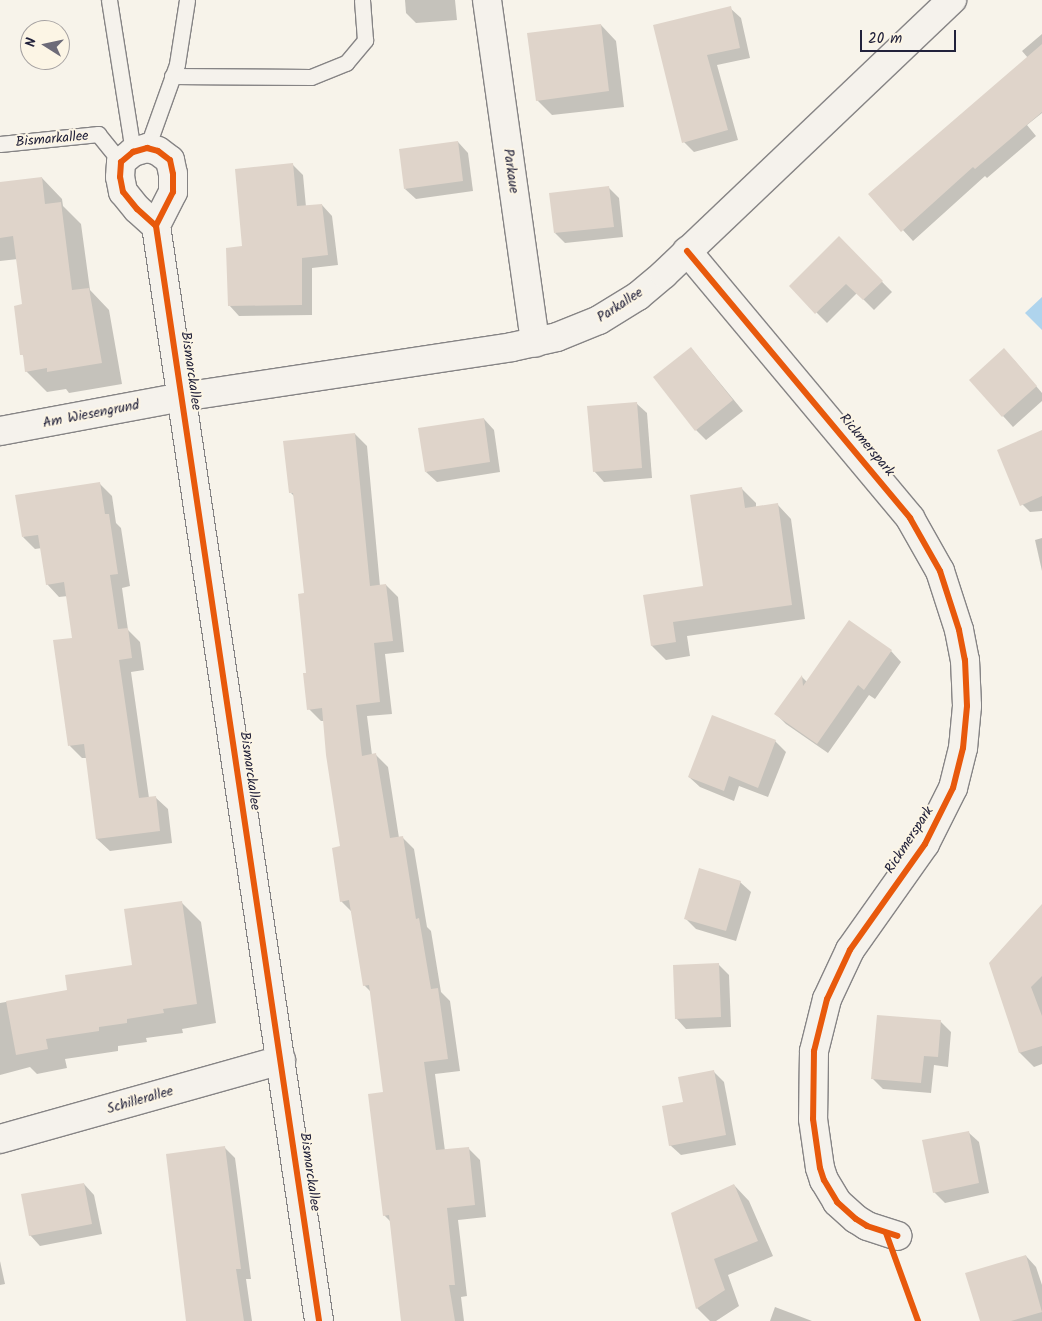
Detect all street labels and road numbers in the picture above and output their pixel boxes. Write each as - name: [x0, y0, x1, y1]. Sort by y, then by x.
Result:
- street label: Bismarkallee: [15, 127, 89, 151]
- street label: Parkaue: [500, 148, 522, 194]
- street label: Parkallee: [594, 284, 646, 326]
- street label: Bismarckallee: [177, 331, 205, 411]
- street label: Am Wiesengrund: [41, 396, 141, 432]
- street label: Rickmerspark: [836, 410, 898, 480]
- street label: Bismarckallee: [236, 731, 264, 811]
- street label: Rickmerspark: [881, 803, 937, 877]
- street label: Schillerallee: [105, 1083, 175, 1117]
- street label: Bismarckallee: [296, 1132, 324, 1212]

